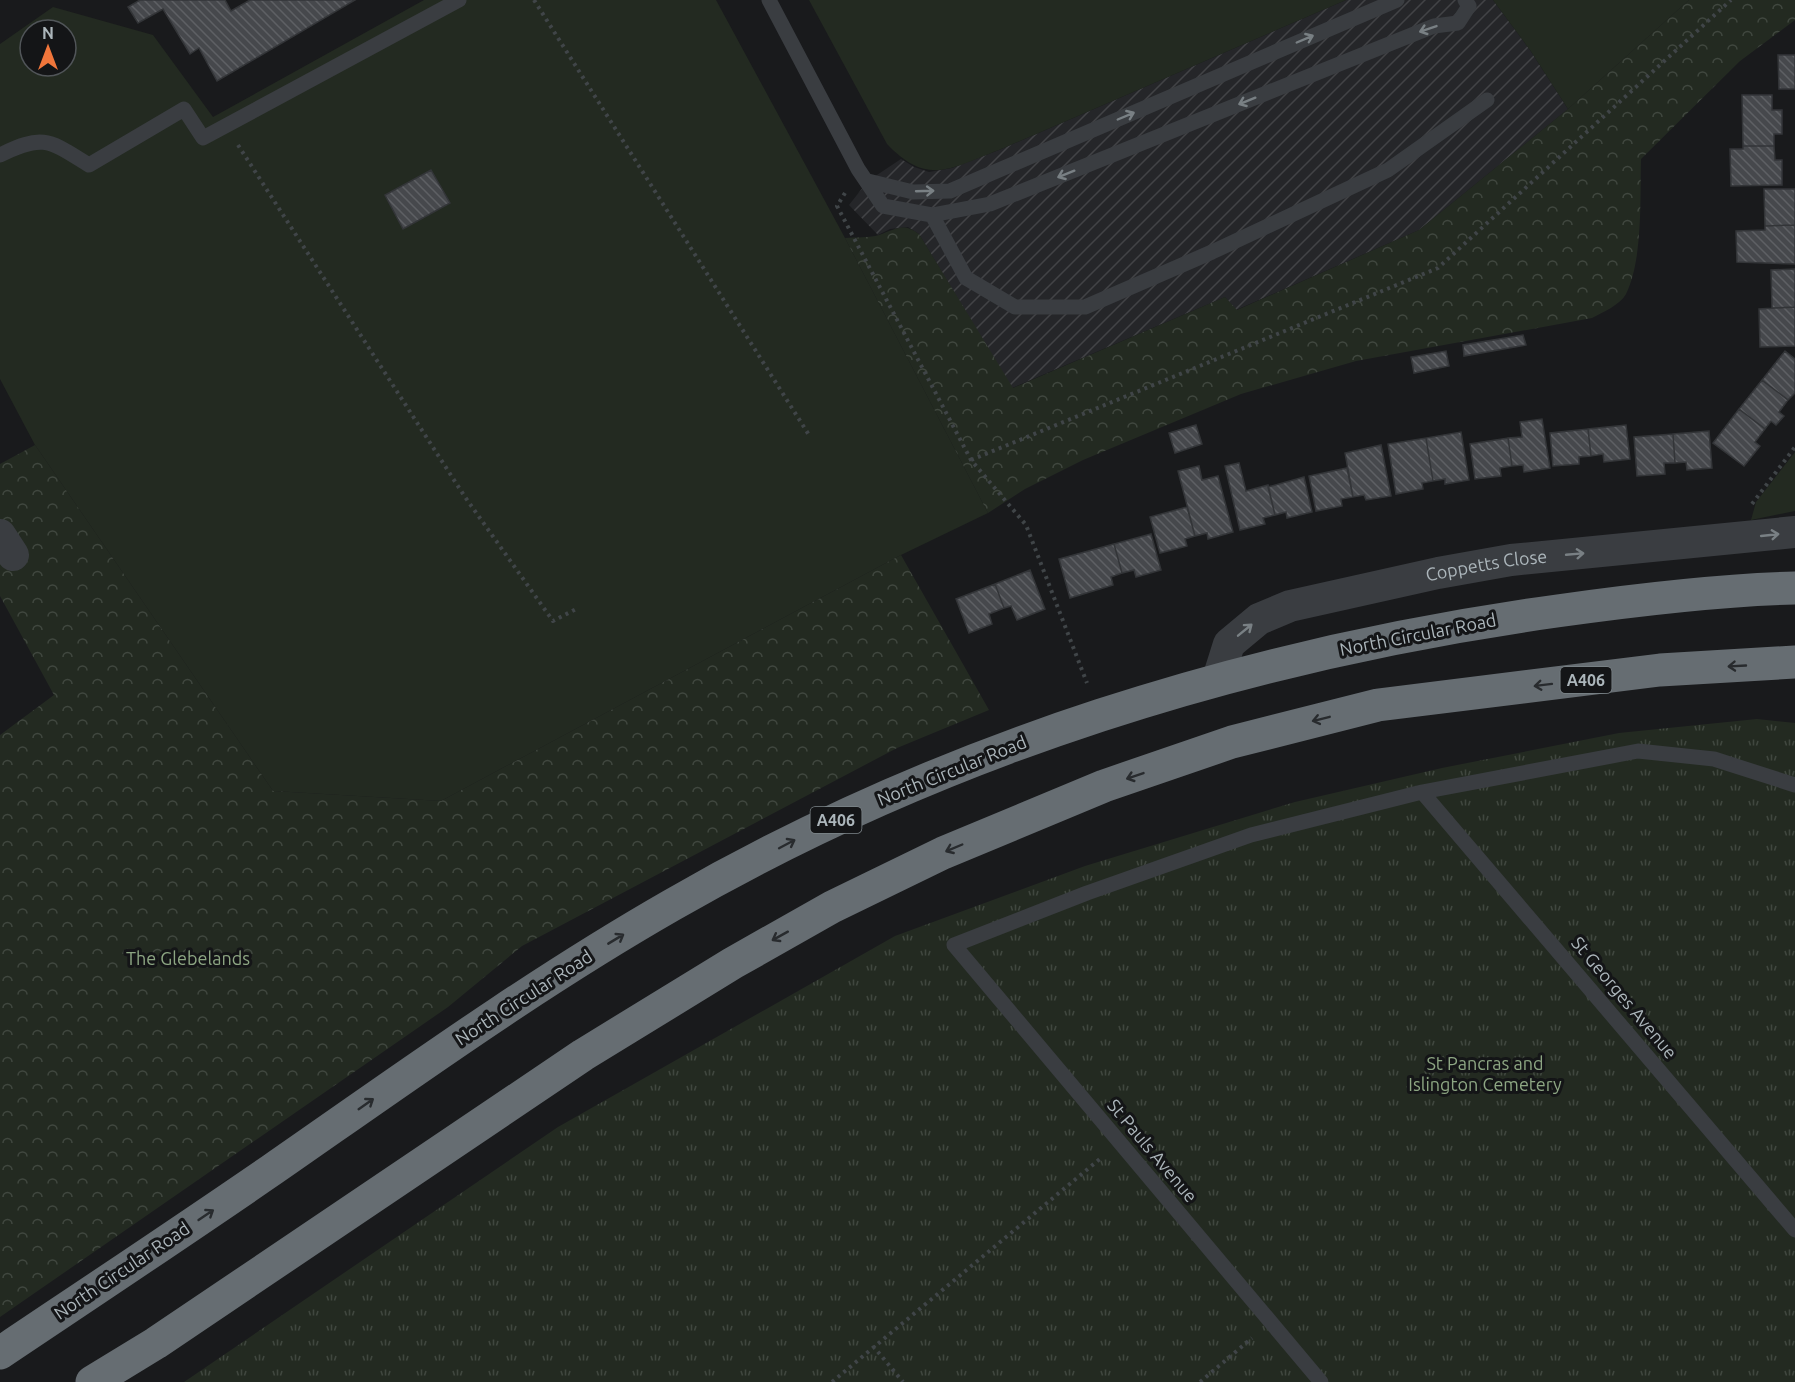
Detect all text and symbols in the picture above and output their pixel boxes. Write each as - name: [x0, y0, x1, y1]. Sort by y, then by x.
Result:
- north arrow: [18, 18, 78, 78]
- text: N: [42, 24, 54, 42]
- one-way arrow: [1420, 25, 1438, 36]
- one-way arrow: [1296, 33, 1314, 44]
- one-way arrow: [1239, 96, 1257, 107]
- one-way arrow: [1117, 109, 1135, 120]
- one-way arrow: [1058, 169, 1076, 180]
- one-way arrow: [915, 186, 935, 197]
- one-way arrow: [1759, 529, 1779, 540]
- street label: Coppetts Close: [1424, 545, 1548, 584]
- one-way arrow: [1565, 548, 1585, 559]
- street label: North Circular Road: [1338, 609, 1498, 659]
- one-way arrow: [1237, 624, 1253, 637]
- one-way arrow: [1727, 660, 1747, 671]
- road number: A406: [1560, 667, 1612, 693]
- one-way arrow: [1533, 680, 1553, 691]
- one-way arrow: [1312, 714, 1331, 726]
- street label: North Circular Road: [874, 731, 1029, 809]
- one-way arrow: [1126, 771, 1145, 782]
- road number: A406: [810, 807, 862, 833]
- one-way arrow: [777, 838, 795, 849]
- one-way arrow: [945, 843, 964, 854]
- one-way arrow: [772, 931, 789, 943]
- one-way arrow: [607, 932, 624, 944]
- street label: St Georges Avenue: [1568, 932, 1682, 1062]
- street label: North Circular Road: [451, 945, 596, 1049]
- park label: The Glebelands: [126, 948, 250, 968]
- park label: St Pancras and Islington Cemetery: [1408, 1053, 1562, 1094]
- street label: St Pauls Avenue: [1104, 1095, 1202, 1206]
- one-way arrow: [357, 1098, 374, 1110]
- one-way arrow: [197, 1209, 214, 1221]
- street label: North Circular Road: [50, 1217, 193, 1323]

